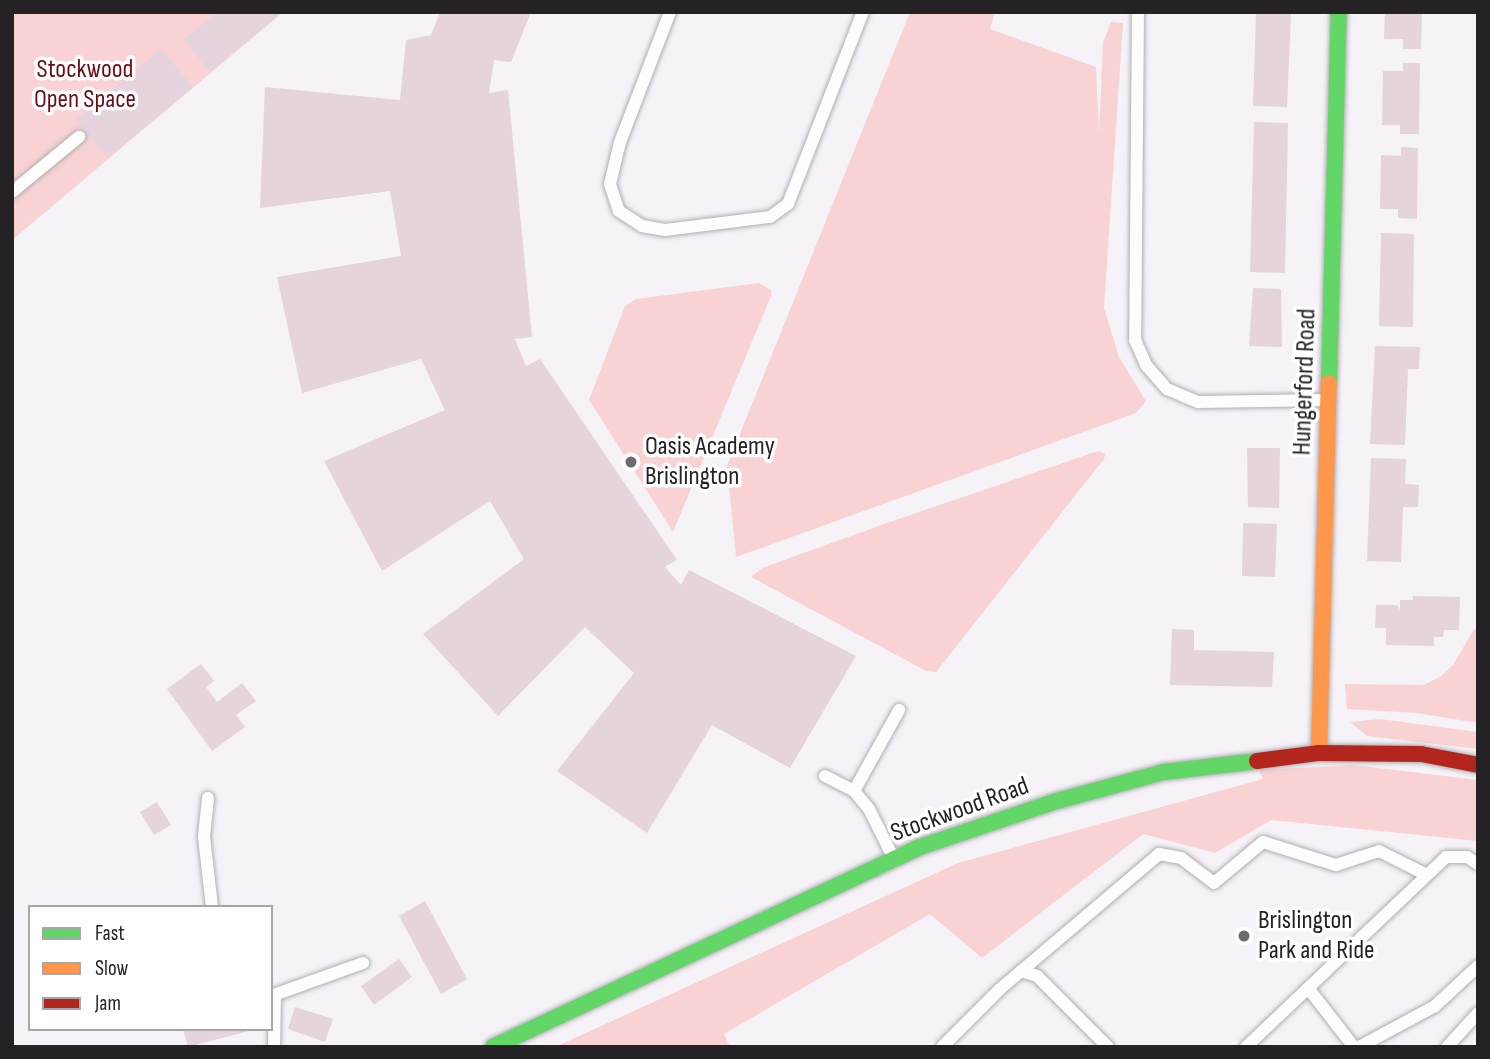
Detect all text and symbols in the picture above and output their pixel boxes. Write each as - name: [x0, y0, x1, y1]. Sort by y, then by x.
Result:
- park label: Stockwood Open Space: [34, 54, 136, 116]
- street label: Hungerford Road: [1287, 308, 1323, 456]
- place label: Oasis Academy Brislington: [645, 431, 775, 492]
- marker: Oasis Academy Brislington: [623, 454, 639, 470]
- street label: Stockwood Road: [887, 771, 1033, 849]
- legend: [28, 905, 273, 1031]
- place label: Brislington Park and Ride: [1258, 905, 1374, 967]
- text: Fast: [95, 921, 125, 946]
- marker: Brislington Park and Ride: [1236, 928, 1252, 944]
- text: Slow: [95, 956, 128, 981]
- text: Jam: [95, 991, 121, 1016]

